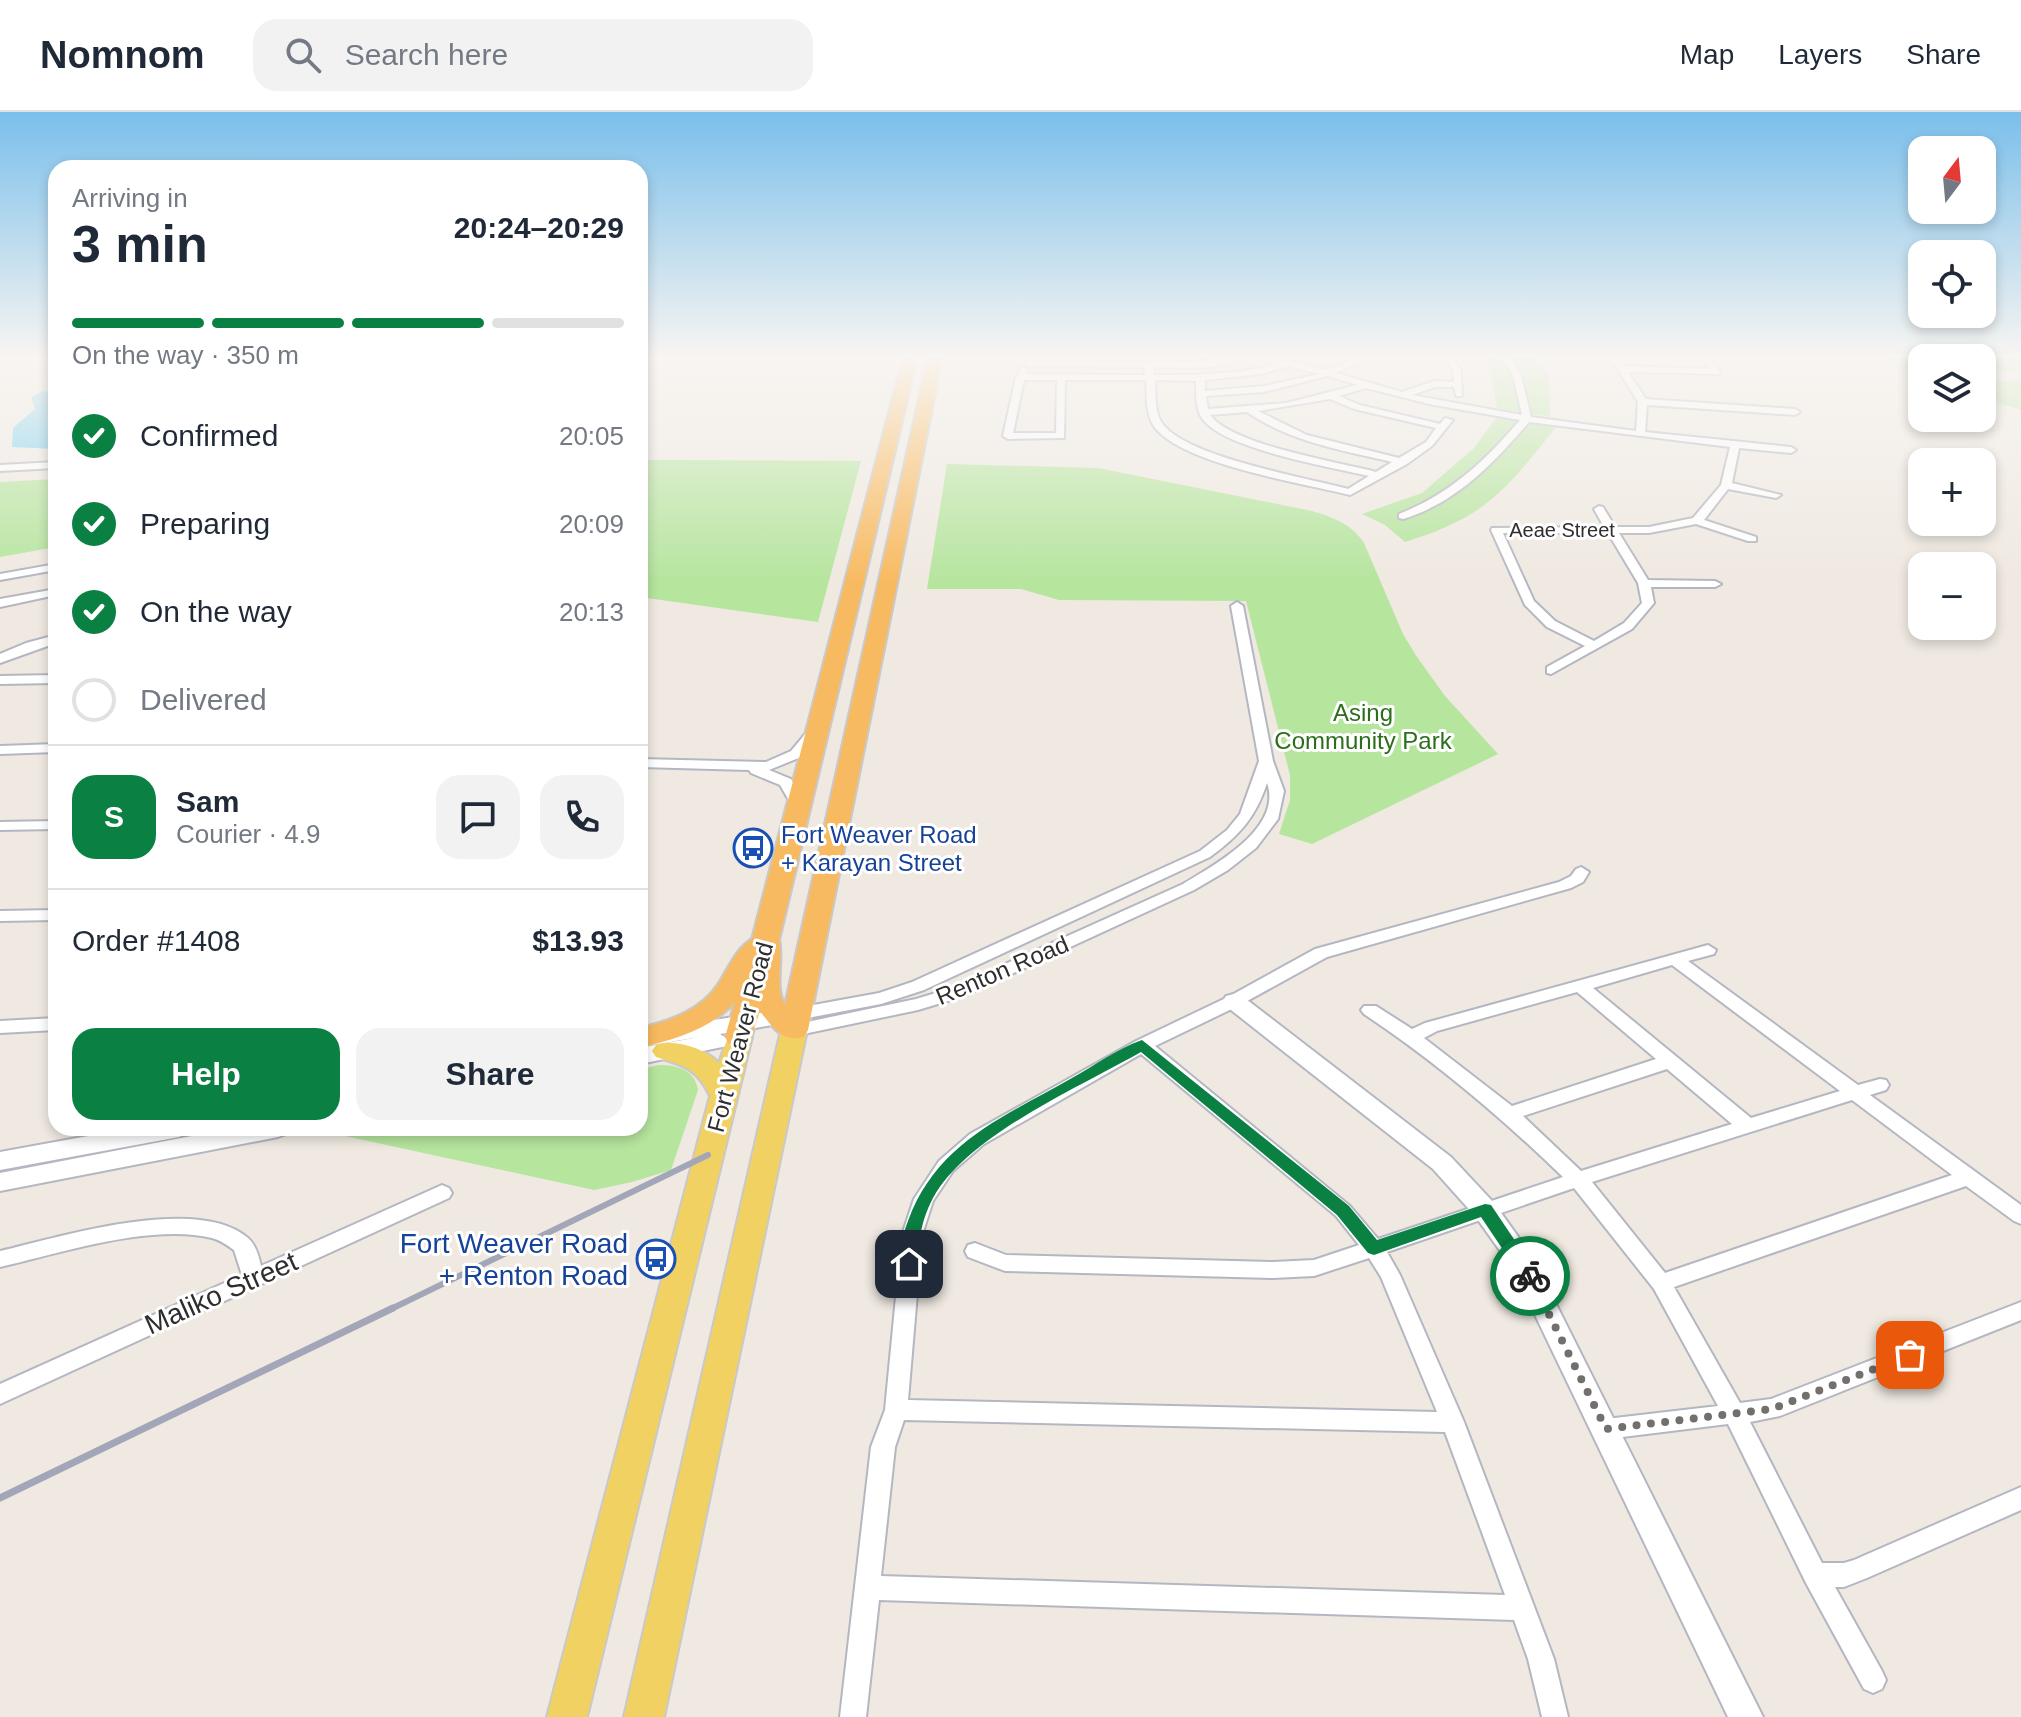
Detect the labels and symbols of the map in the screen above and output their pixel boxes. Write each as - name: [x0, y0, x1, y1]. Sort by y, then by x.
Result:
- north arrow: [1908, 136, 1996, 224]
- street label: Aeae Street: [1509, 519, 1615, 541]
- park label: Asing Community Park: [1274, 699, 1453, 754]
- place label: Fort Weaver Road + Karayan Street: [781, 821, 977, 876]
- bus stop icon: Fort Weaver Road + Karayan Street: [732, 827, 774, 869]
- street label: Renton Road: [932, 930, 1072, 1010]
- street label: Fort Weaver Road: [702, 939, 778, 1135]
- place label: Fort Weaver Road + Renton Road: [400, 1228, 628, 1291]
- pin: [875, 1230, 943, 1298]
- courier: [1490, 1236, 1570, 1316]
- bus stop icon: Fort Weaver Road + Renton Road: [635, 1238, 677, 1280]
- street label: Maliko Street: [140, 1246, 302, 1340]
- pin: [1876, 1321, 1944, 1389]

